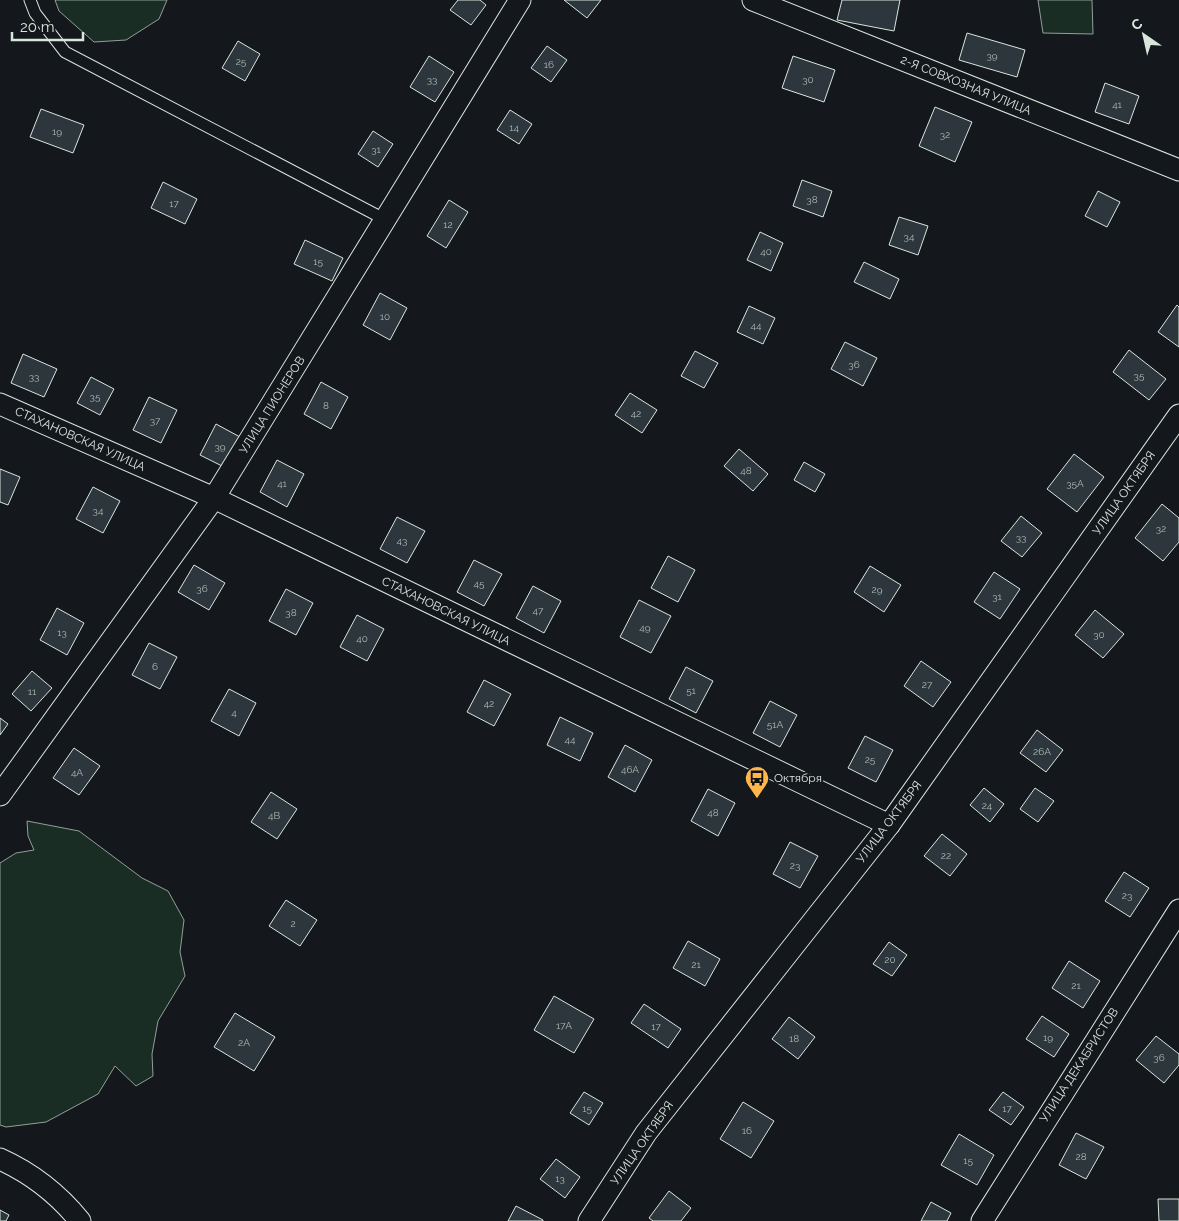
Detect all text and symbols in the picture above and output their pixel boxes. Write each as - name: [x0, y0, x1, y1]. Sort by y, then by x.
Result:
- scale bar: [12, 10, 84, 42]
- north arrow: [1119, 10, 1169, 60]
- text: С: [1128, 15, 1146, 34]
- text: 20 m: [20, 18, 55, 36]
- house number: 39: [986, 50, 998, 61]
- street label: 2-Я СОВХОЗНАЯ УЛИЦА: [898, 52, 1034, 118]
- house number: 25: [236, 56, 247, 67]
- house number: 16: [544, 59, 554, 70]
- house number: 33: [427, 74, 437, 85]
- house number: 30: [802, 74, 814, 85]
- house number: 41: [1112, 99, 1123, 110]
- house number: 14: [509, 122, 519, 133]
- house number: 19: [52, 126, 62, 137]
- house number: 32: [940, 129, 950, 140]
- house number: 31: [371, 144, 382, 155]
- house number: 38: [806, 194, 818, 205]
- house number: 17: [169, 198, 179, 209]
- house number: 12: [443, 219, 453, 230]
- house number: 34: [904, 231, 915, 242]
- house number: 40: [760, 246, 772, 257]
- house number: 15: [313, 256, 323, 267]
- house number: 10: [380, 311, 390, 322]
- house number: 44: [751, 320, 762, 331]
- street label: УЛИЦА ПИОНЕРОВ: [236, 354, 308, 456]
- house number: 36: [848, 359, 860, 370]
- house number: 35: [1134, 370, 1145, 381]
- house number: 33: [29, 371, 39, 382]
- house number: 35: [90, 391, 101, 402]
- house number: 8: [323, 400, 329, 411]
- street label: СТАХАНОВСКАЯ УЛИЦА: [13, 404, 147, 474]
- house number: 42: [631, 408, 641, 419]
- house number: 37: [150, 415, 161, 426]
- house number: 39: [214, 441, 226, 452]
- street label: УЛИЦА ОКТЯБРЯ: [1090, 448, 1158, 538]
- house number: 48: [740, 465, 752, 476]
- house number: 41: [277, 478, 288, 489]
- house number: 35А: [1066, 478, 1084, 489]
- house number: 34: [93, 505, 104, 516]
- house number: 32: [1156, 523, 1166, 534]
- house number: 33: [1016, 532, 1026, 543]
- house number: 43: [397, 535, 407, 546]
- street label: СТАХАНОВСКАЯ УЛИЦА: [379, 574, 513, 648]
- house number: 45: [474, 578, 485, 589]
- house number: 36: [196, 583, 208, 594]
- house number: 29: [871, 584, 883, 595]
- house number: 31: [992, 591, 1003, 602]
- house number: 47: [533, 605, 544, 616]
- house number: 38: [285, 607, 297, 618]
- house number: 49: [639, 622, 651, 633]
- house number: 13: [57, 627, 67, 638]
- house number: 30: [1093, 629, 1105, 640]
- house number: 40: [356, 633, 368, 644]
- house number: 6: [152, 661, 158, 672]
- house number: 27: [922, 679, 933, 690]
- house number: 51: [686, 685, 697, 696]
- house number: 11: [28, 686, 37, 697]
- house number: 42: [484, 698, 494, 709]
- house number: 4: [231, 707, 237, 718]
- house number: 51А: [767, 719, 783, 730]
- house number: 44: [565, 734, 576, 745]
- house number: 26А: [1033, 746, 1051, 757]
- house number: 25: [865, 754, 876, 765]
- house number: 46А: [621, 764, 639, 775]
- bus stop icon: Октября: [744, 765, 770, 799]
- house number: 4А: [71, 767, 83, 778]
- place label: Октября: [774, 771, 822, 785]
- street label: УЛИЦА ОКТЯБРЯ: [854, 778, 924, 866]
- house number: 24: [982, 800, 993, 811]
- house number: 48: [707, 807, 719, 818]
- house number: 4В: [268, 810, 280, 821]
- house number: 22: [941, 850, 951, 861]
- house number: 23: [790, 860, 800, 871]
- house number: 23: [1122, 890, 1132, 901]
- house number: 2: [290, 918, 296, 929]
- house number: 20: [884, 954, 896, 965]
- house number: 21: [691, 959, 701, 970]
- house number: 21: [1071, 980, 1081, 991]
- street label: УЛИЦА ДЕКАБРИСТОВ: [1037, 1005, 1121, 1125]
- house number: 17А: [556, 1020, 572, 1031]
- house number: 17: [651, 1021, 661, 1032]
- house number: 19: [1043, 1032, 1053, 1043]
- house number: 18: [789, 1033, 799, 1044]
- house number: 2А: [238, 1037, 250, 1048]
- house number: 36: [1153, 1052, 1165, 1063]
- street label: УЛИЦА ОКТЯБРЯ: [608, 1098, 676, 1188]
- house number: 15: [582, 1103, 592, 1114]
- house number: 17: [1002, 1103, 1012, 1114]
- house number: 16: [742, 1125, 752, 1136]
- house number: 28: [1075, 1151, 1087, 1162]
- house number: 15: [963, 1155, 973, 1166]
- house number: 13: [555, 1173, 565, 1184]

